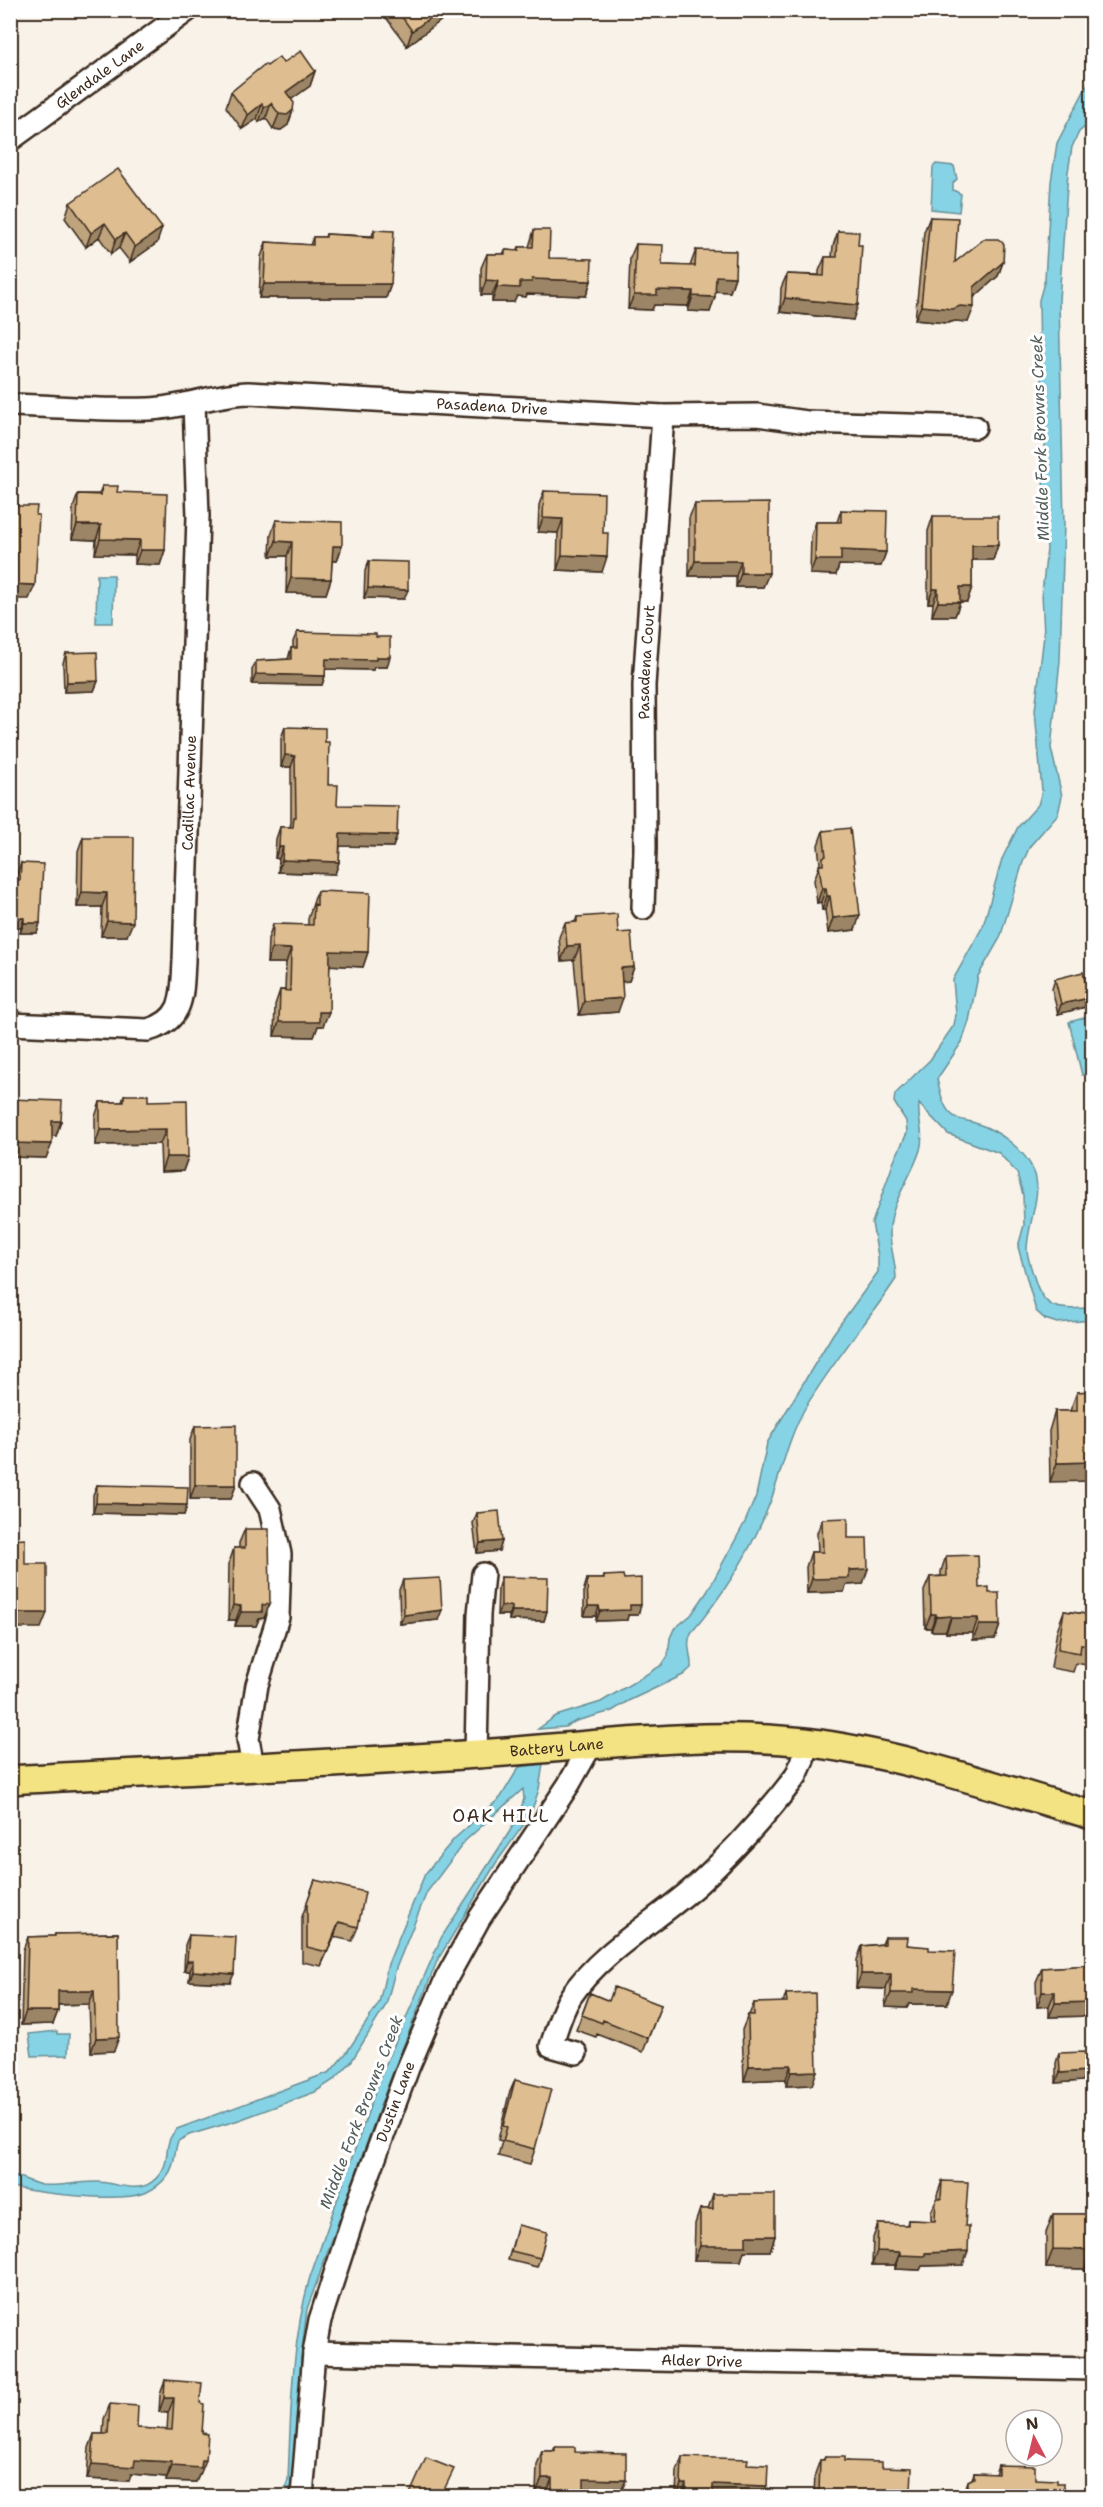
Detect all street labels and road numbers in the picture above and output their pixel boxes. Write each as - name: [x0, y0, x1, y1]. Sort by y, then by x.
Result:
- street label: Glendale Lane: [51, 35, 148, 114]
- street label: Pasadena Drive: [436, 393, 549, 420]
- street label: Pasadena Court: [634, 604, 660, 719]
- street label: Cadillac Avenue: [177, 735, 201, 851]
- street label: Battery Lane: [509, 1734, 605, 1762]
- street label: Dustin Lane: [371, 2058, 420, 2145]
- street label: Alder Drive: [661, 2350, 743, 2372]

